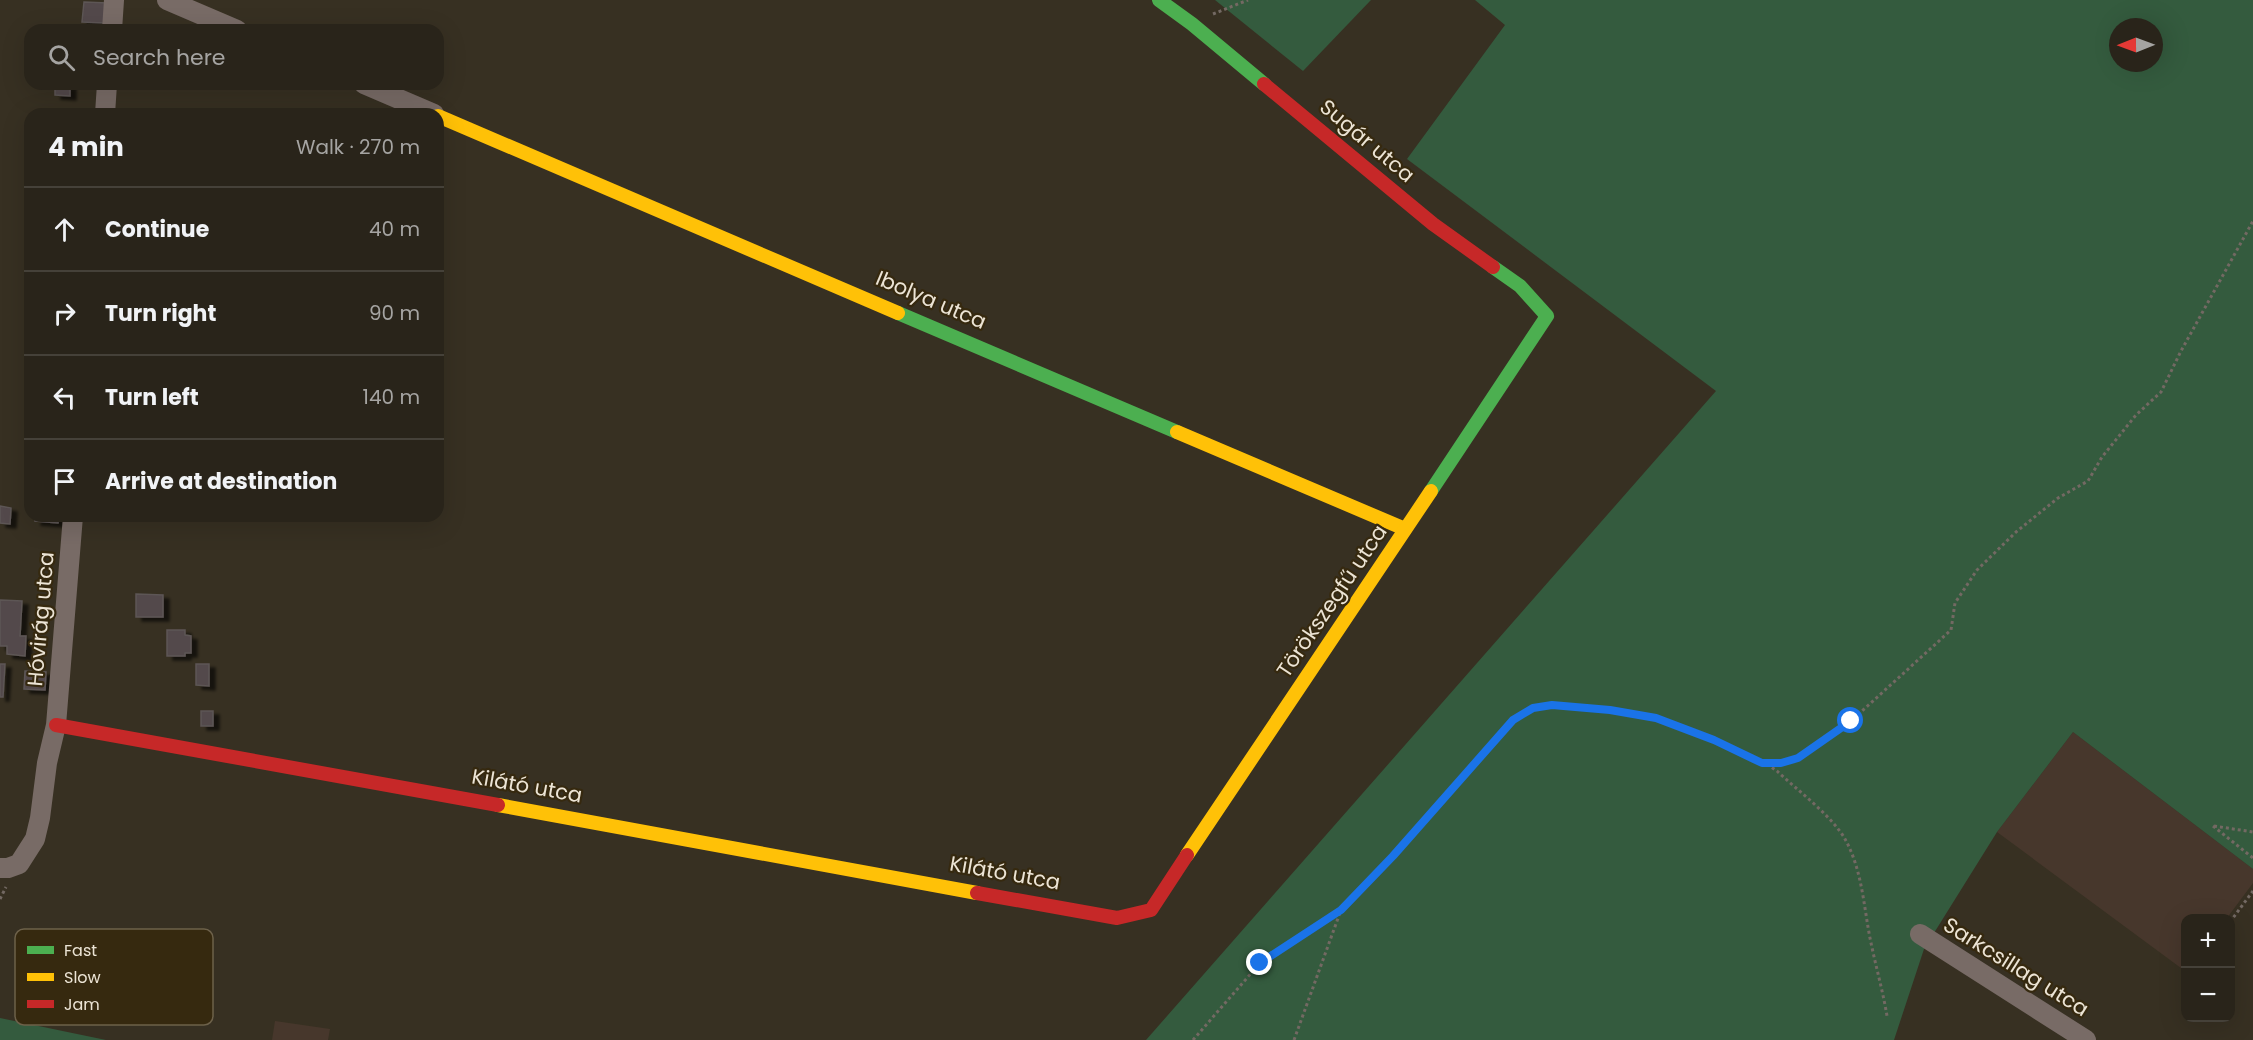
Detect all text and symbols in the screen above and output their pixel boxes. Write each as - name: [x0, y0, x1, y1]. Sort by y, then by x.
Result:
- north arrow: [2109, 18, 2163, 72]
- search box: [24, 24, 444, 90]
- icon: search: [45, 41, 78, 74]
- text: Search here: [93, 42, 226, 73]
- street label: Sugár utca: [1314, 92, 1421, 189]
- text: 4 min: [48, 129, 124, 165]
- text: Walk · 270 m: [296, 133, 420, 161]
- icon: ahead: [48, 213, 81, 246]
- text: Continue: [105, 214, 209, 245]
- text: 40 m: [369, 215, 420, 243]
- street label: Ibolya utca: [871, 263, 991, 336]
- icon: right: [48, 297, 81, 330]
- text: Turn right: [105, 298, 216, 329]
- text: 90 m: [369, 299, 420, 327]
- icon: left: [48, 381, 81, 414]
- text: Turn left: [105, 382, 199, 413]
- text: 140 m: [363, 383, 420, 411]
- icon: arrive: [48, 465, 81, 498]
- text: Arrive at destination: [105, 466, 337, 497]
- street label: Törökszegfű utca: [1270, 519, 1394, 683]
- street label: Hóvirág utca: [20, 551, 61, 687]
- route start: [1837, 707, 1863, 733]
- street label: Kilátó utca: [470, 762, 585, 809]
- street label: Kilátó utca: [948, 849, 1063, 896]
- street label: Sarkcsillag utca: [1938, 910, 2095, 1023]
- map controls: [2181, 914, 2235, 1022]
- button: +: [2181, 914, 2235, 968]
- legend: [15, 929, 213, 1025]
- text: Fast: [64, 939, 97, 962]
- route end: [1246, 949, 1272, 975]
- text: Slow: [64, 966, 101, 989]
- button: −: [2181, 968, 2235, 1022]
- text: Jam: [64, 993, 100, 1016]

